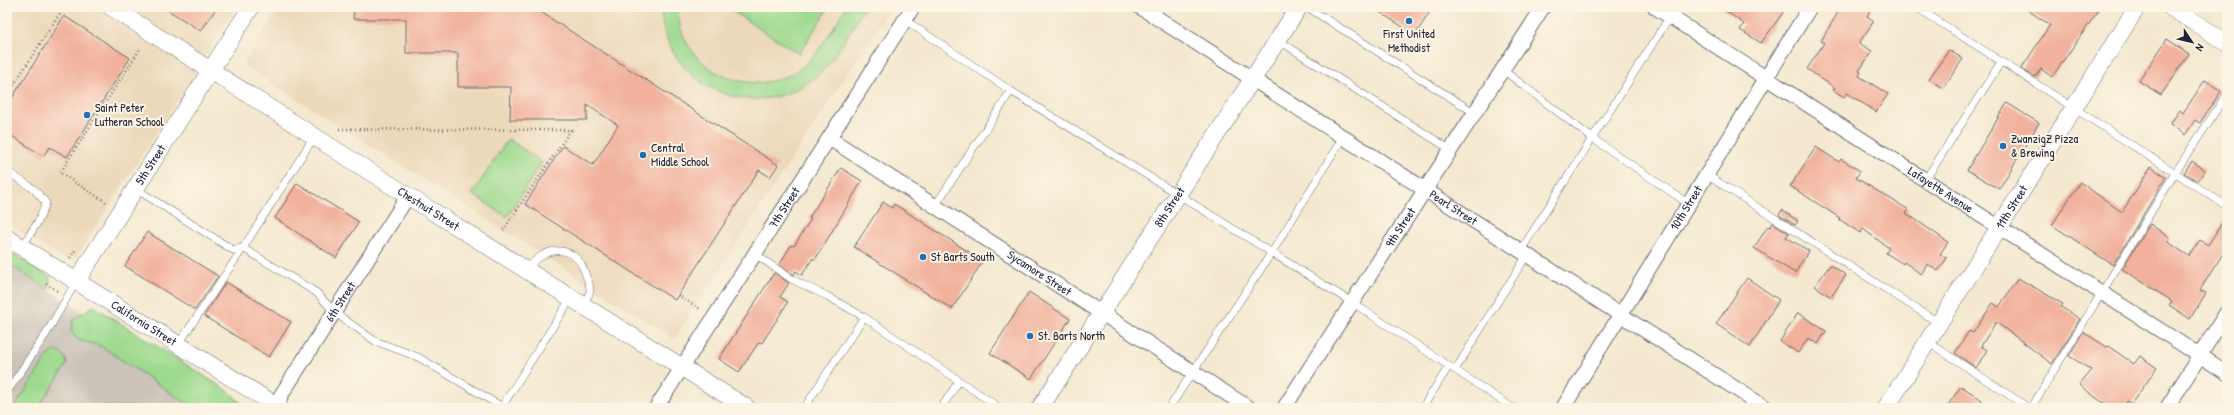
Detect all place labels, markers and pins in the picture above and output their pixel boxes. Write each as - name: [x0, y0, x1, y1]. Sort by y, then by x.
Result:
- marker: First United Methodist: [1404, 16, 1414, 26]
- place label: First United Methodist: [1382, 25, 1435, 56]
- place label: Saint Peter Lutheran School: [95, 99, 165, 130]
- marker: Saint Peter Lutheran School: [82, 110, 92, 120]
- place label: ZwanzigZ Pizza & Brewing: [2011, 130, 2079, 161]
- place label: Central Middle School: [651, 139, 710, 170]
- marker: ZwanzigZ Pizza & Brewing: [1998, 141, 2008, 151]
- marker: Central Middle School: [638, 150, 648, 160]
- place label: St Barts South: [931, 248, 995, 265]
- marker: St Barts South: [918, 252, 928, 262]
- place label: St. Barts North: [1038, 327, 1105, 344]
- marker: St. Barts North: [1025, 331, 1035, 341]

